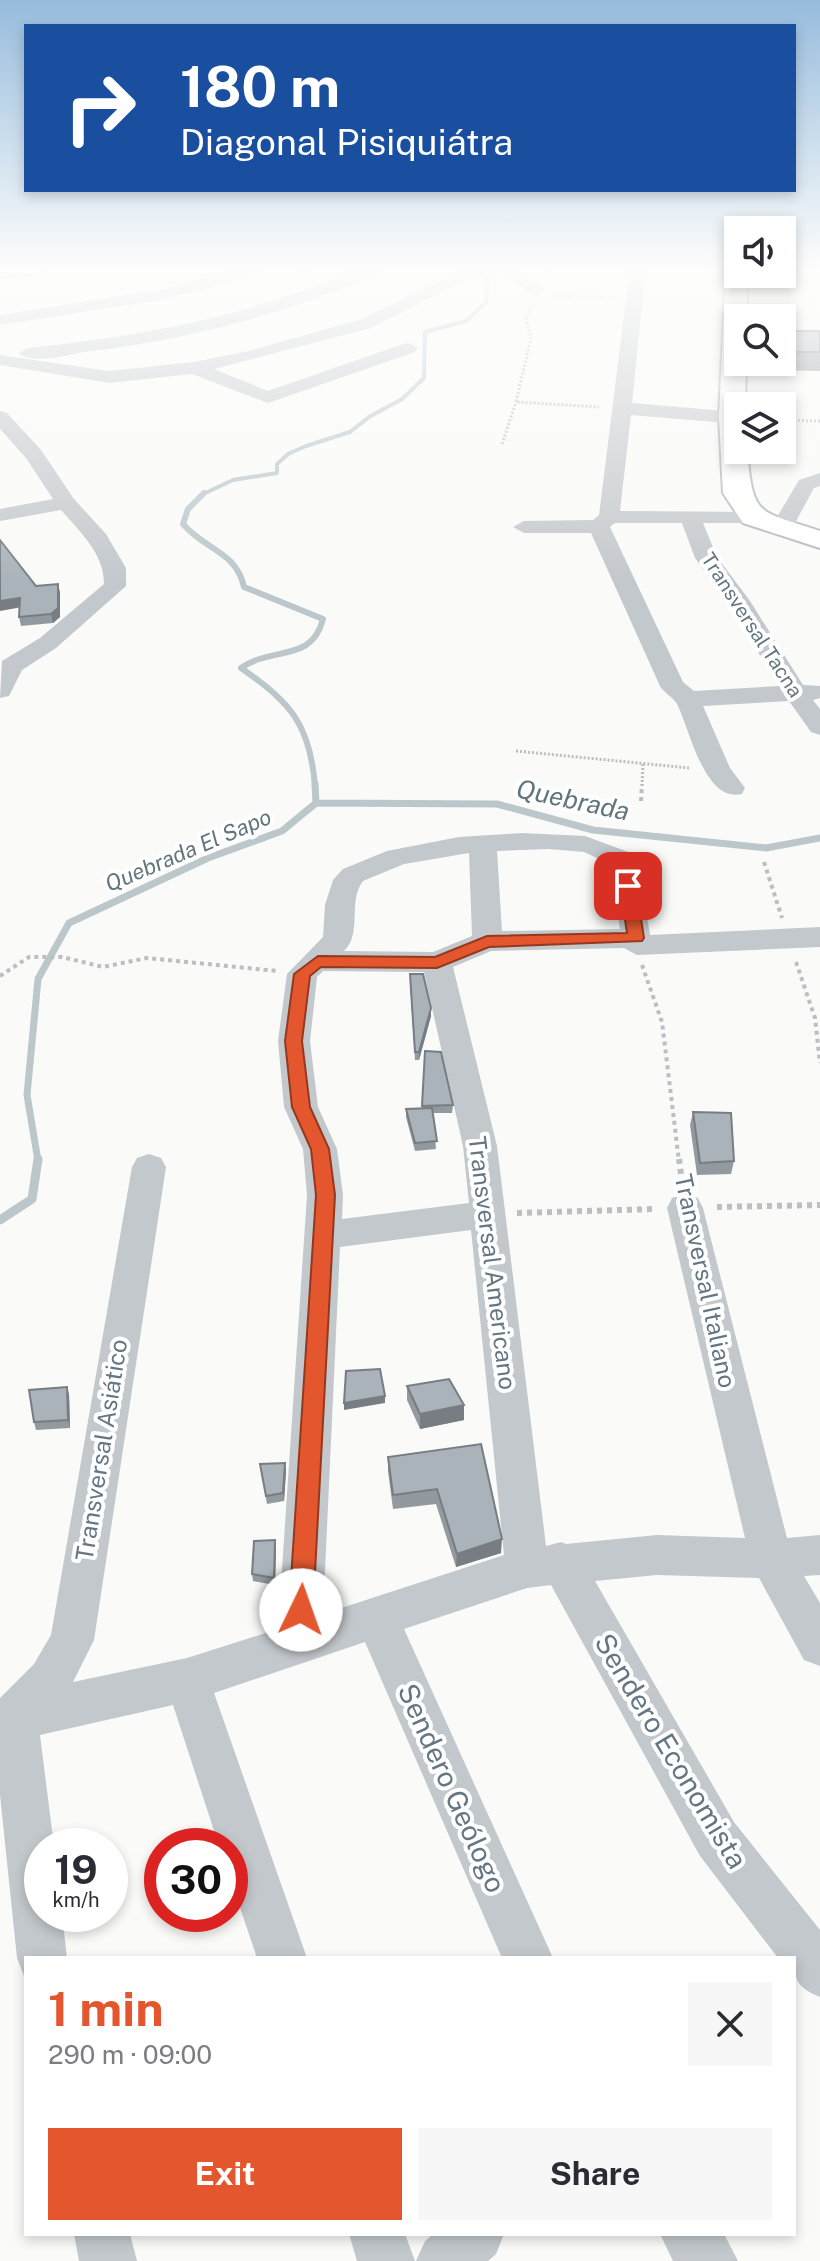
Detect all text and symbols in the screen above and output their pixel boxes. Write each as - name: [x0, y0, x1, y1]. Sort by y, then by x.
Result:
- text: 180 m: [180, 54, 340, 120]
- icon: right: [48, 56, 152, 160]
- text: Diagonal Pisiquiátra: [180, 121, 513, 163]
- map controls: [724, 216, 796, 464]
- button: sound: [724, 216, 796, 288]
- button: search: [724, 304, 796, 376]
- button: layers: [724, 392, 796, 464]
- street label: Transversal Tacna: [696, 548, 808, 702]
- water label: Quebrada: [514, 772, 632, 827]
- water label: Quebrada El Sapo: [101, 803, 275, 897]
- pin: [594, 852, 662, 920]
- icon: arrive: [606, 864, 650, 908]
- street label: Transversal Americano: [464, 1135, 522, 1391]
- street label: Transversal Italiano: [670, 1171, 742, 1390]
- street label: Transversal Asiático: [70, 1337, 132, 1563]
- position arrow: [259, 1568, 343, 1652]
- street label: Sendero Economista: [588, 1627, 755, 1874]
- street label: Sendero Geólogo: [392, 1678, 513, 1897]
- speed limit sign: 30: [144, 1828, 248, 1932]
- text: 19: [54, 1846, 98, 1893]
- text: km/h: [52, 1888, 100, 1912]
- text: 1 min: [48, 1980, 164, 2037]
- button: close: [688, 1982, 772, 2066]
- text: 290 m · 09:00: [48, 2039, 212, 2070]
- button: Exit: [48, 2128, 402, 2220]
- button: Share: [418, 2128, 772, 2220]

